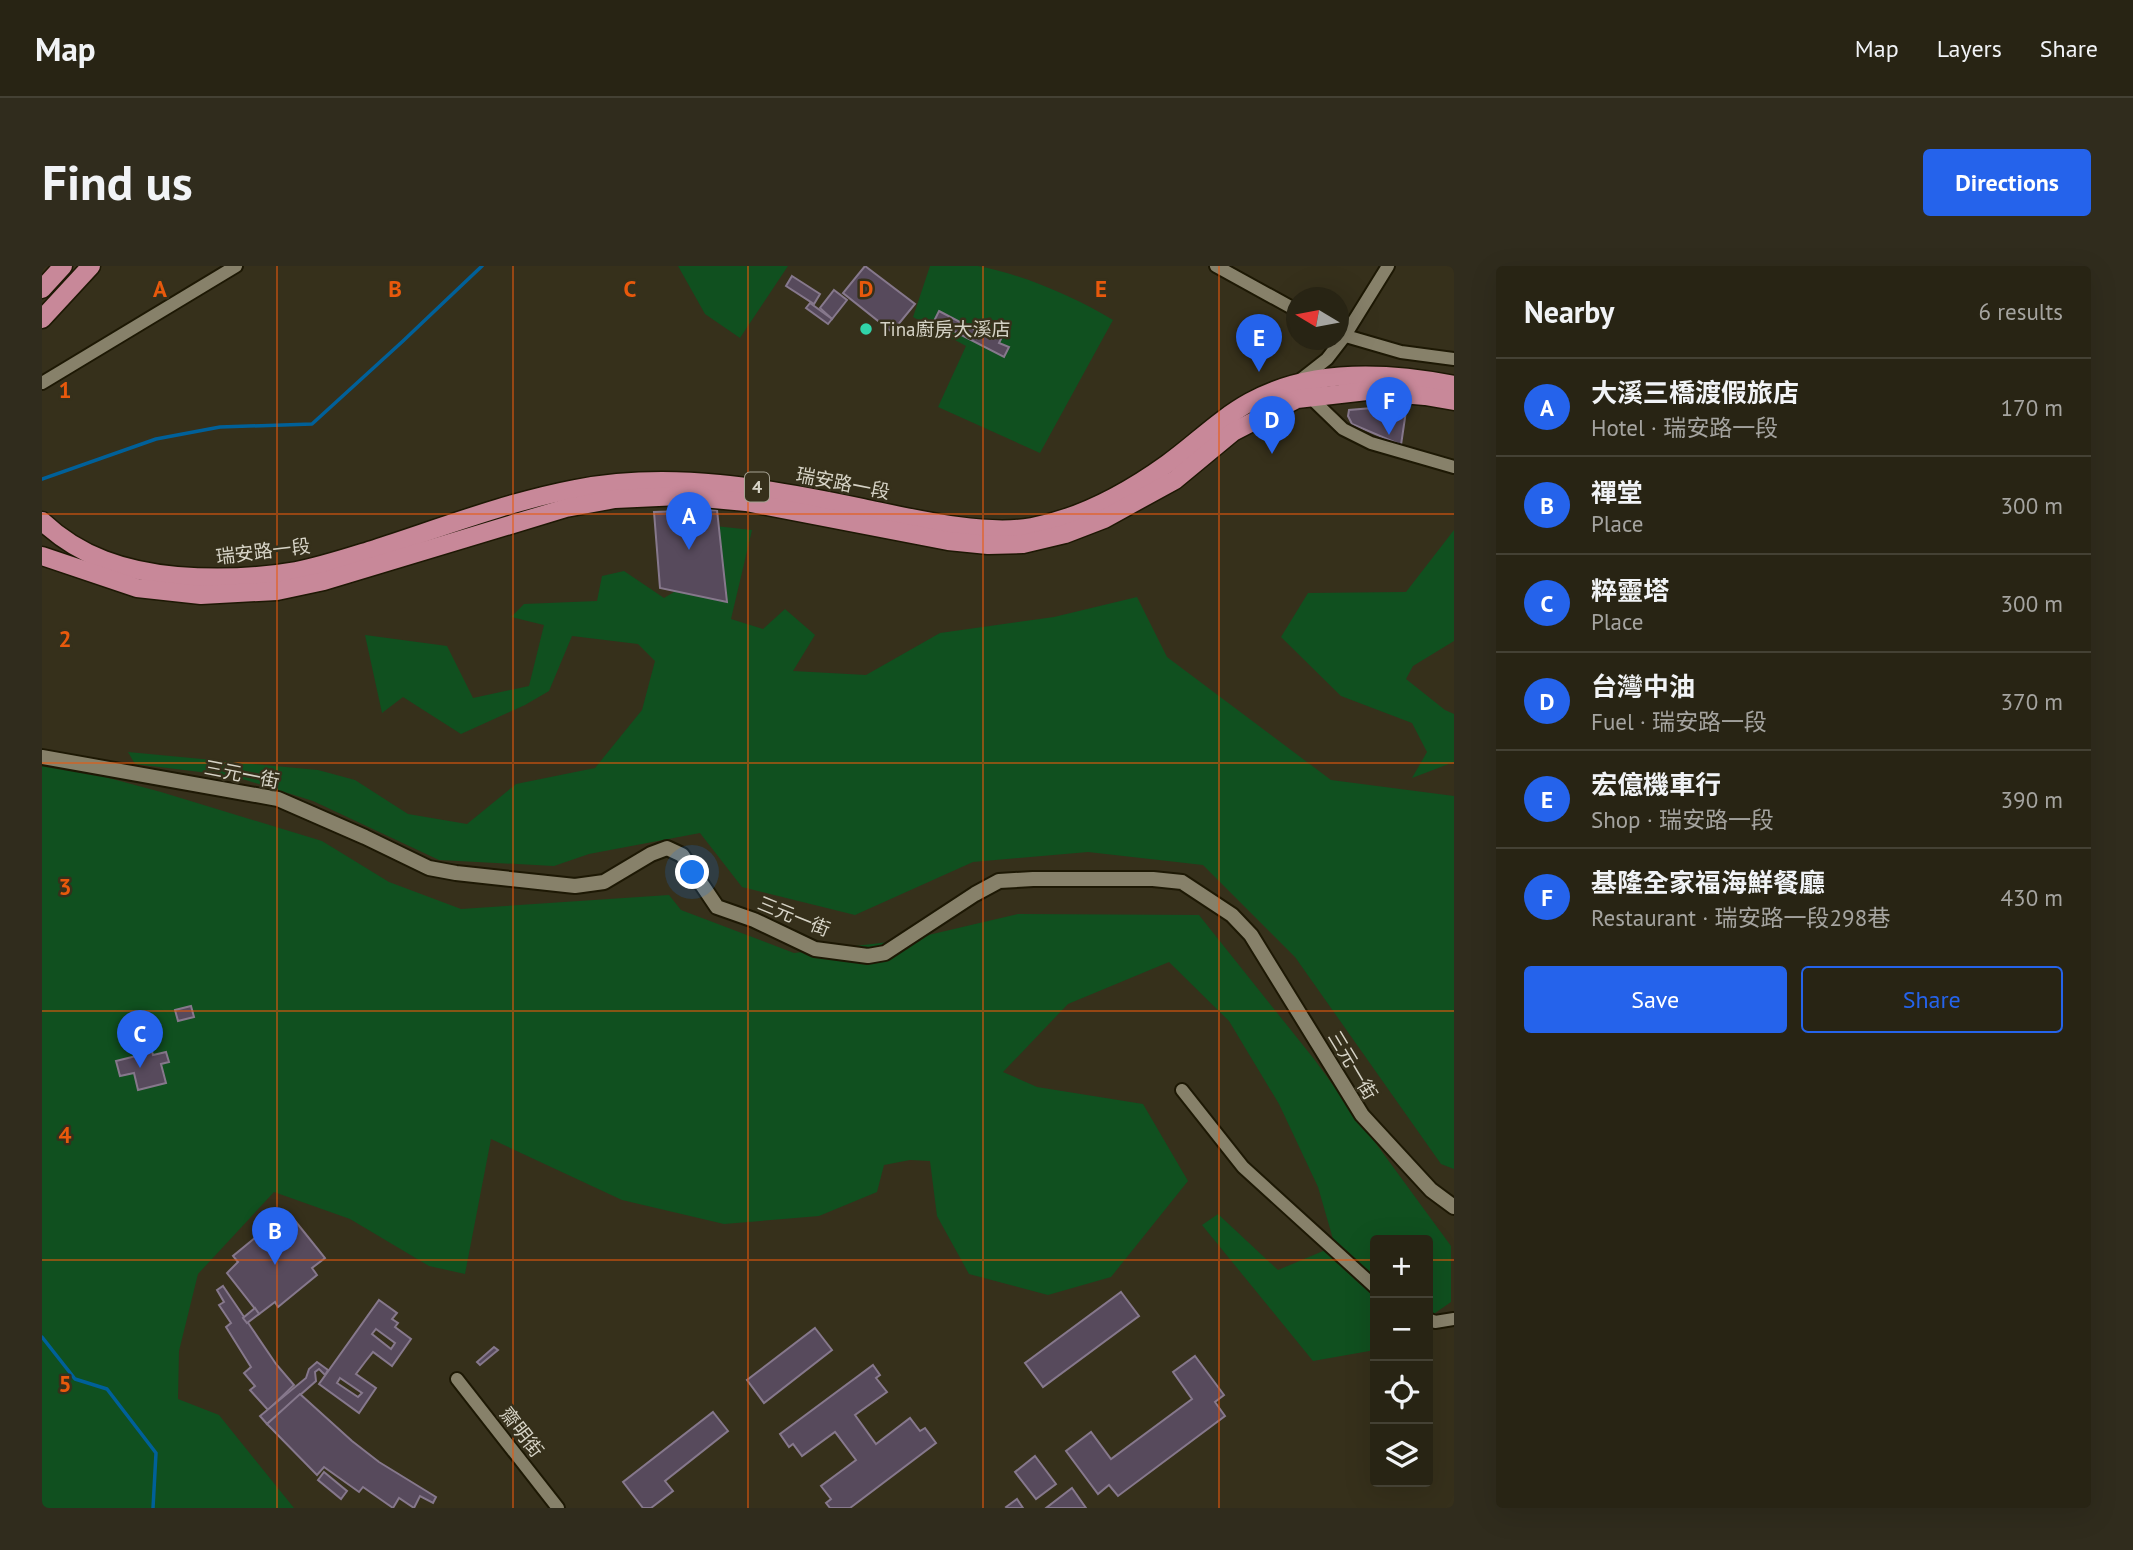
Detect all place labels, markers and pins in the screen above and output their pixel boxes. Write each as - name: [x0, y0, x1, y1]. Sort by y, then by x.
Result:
- pin: E: [1236, 314, 1282, 372]
- place label: Tina廚房大溪店: [880, 317, 1010, 341]
- marker: Tina廚房大溪店: [858, 321, 874, 337]
- pin: F: [1366, 377, 1412, 435]
- pin: D: [1249, 396, 1295, 454]
- pin: A: [666, 492, 712, 550]
- pin: C: [117, 1010, 163, 1068]
- pin: B: [252, 1207, 298, 1265]

